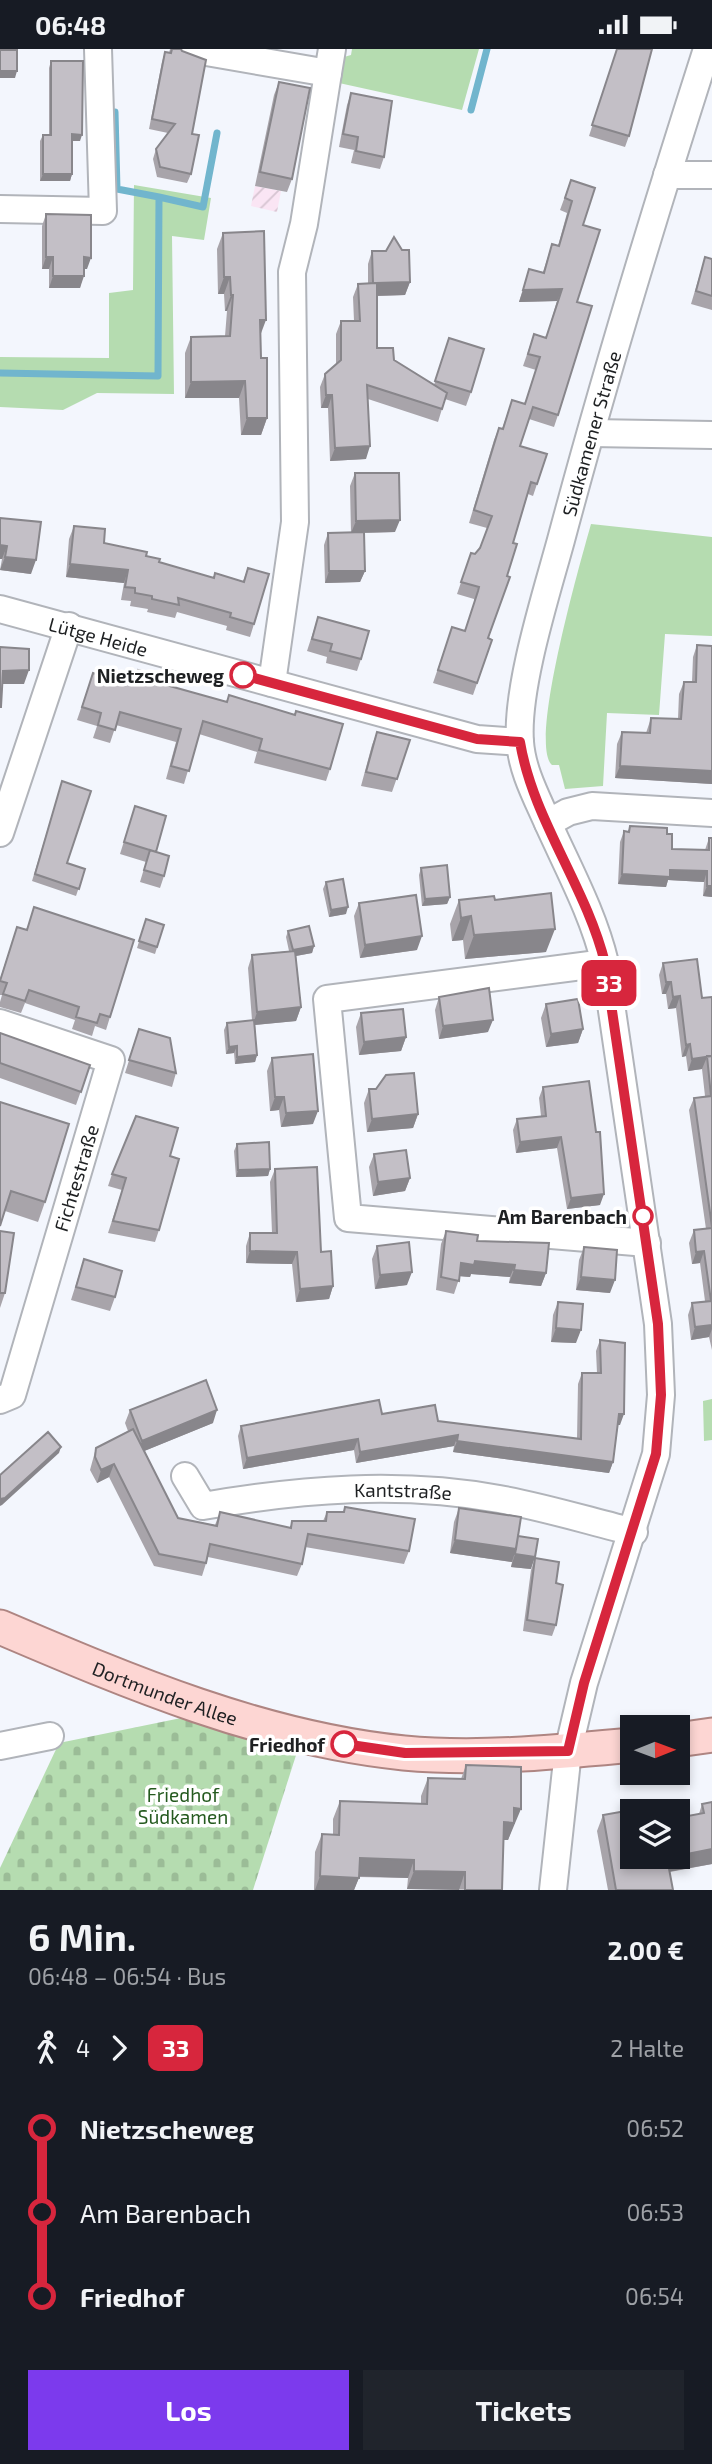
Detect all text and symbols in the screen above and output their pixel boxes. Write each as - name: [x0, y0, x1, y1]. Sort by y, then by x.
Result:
- text: 06:48: [35, 9, 106, 40]
- street label: Südkamener Straße: [556, 348, 625, 519]
- street label: Lütge Heide: [46, 611, 150, 660]
- marker: Nietzscheweg: [230, 662, 256, 688]
- place label: Nietzscheweg: [97, 664, 224, 687]
- line badge: 33: [578, 960, 640, 1006]
- text: 33: [595, 968, 623, 997]
- street label: Fichtestraße: [49, 1122, 103, 1234]
- place label: Am Barenbach: [497, 1205, 627, 1228]
- marker: Am Barenbach: [633, 1206, 653, 1226]
- street label: Kantstraße: [354, 1477, 453, 1504]
- street label: Dortmunder Allee: [90, 1656, 241, 1729]
- north arrow: [620, 1715, 690, 1785]
- map controls: [620, 1715, 690, 1869]
- marker: Friedhof: [331, 1731, 357, 1757]
- place label: Friedhof: [249, 1733, 326, 1756]
- park label: Friedhof Südkamen: [138, 1783, 228, 1828]
- button: layers: [620, 1799, 690, 1869]
- text: 6 Min.: [28, 1913, 136, 1959]
- text: 2.00 €: [607, 1934, 684, 1965]
- text: 06:48 – 06:54 · Bus: [28, 1962, 226, 1990]
- icon: walk: [28, 2029, 66, 2067]
- icon: forward: [100, 2029, 138, 2067]
- text: 33: [162, 2033, 189, 2062]
- text: 4: [76, 2034, 90, 2062]
- text: 2 Halte: [610, 2034, 684, 2062]
- text: Nietzscheweg: [80, 2113, 254, 2144]
- text: 06:52: [626, 2114, 684, 2142]
- text: Am Barenbach: [80, 2197, 251, 2228]
- text: 06:53: [626, 2198, 684, 2226]
- text: Friedhof: [80, 2281, 184, 2312]
- text: 06:54: [625, 2282, 684, 2310]
- button: Los: [28, 2370, 349, 2450]
- button: Tickets: [363, 2370, 684, 2450]

